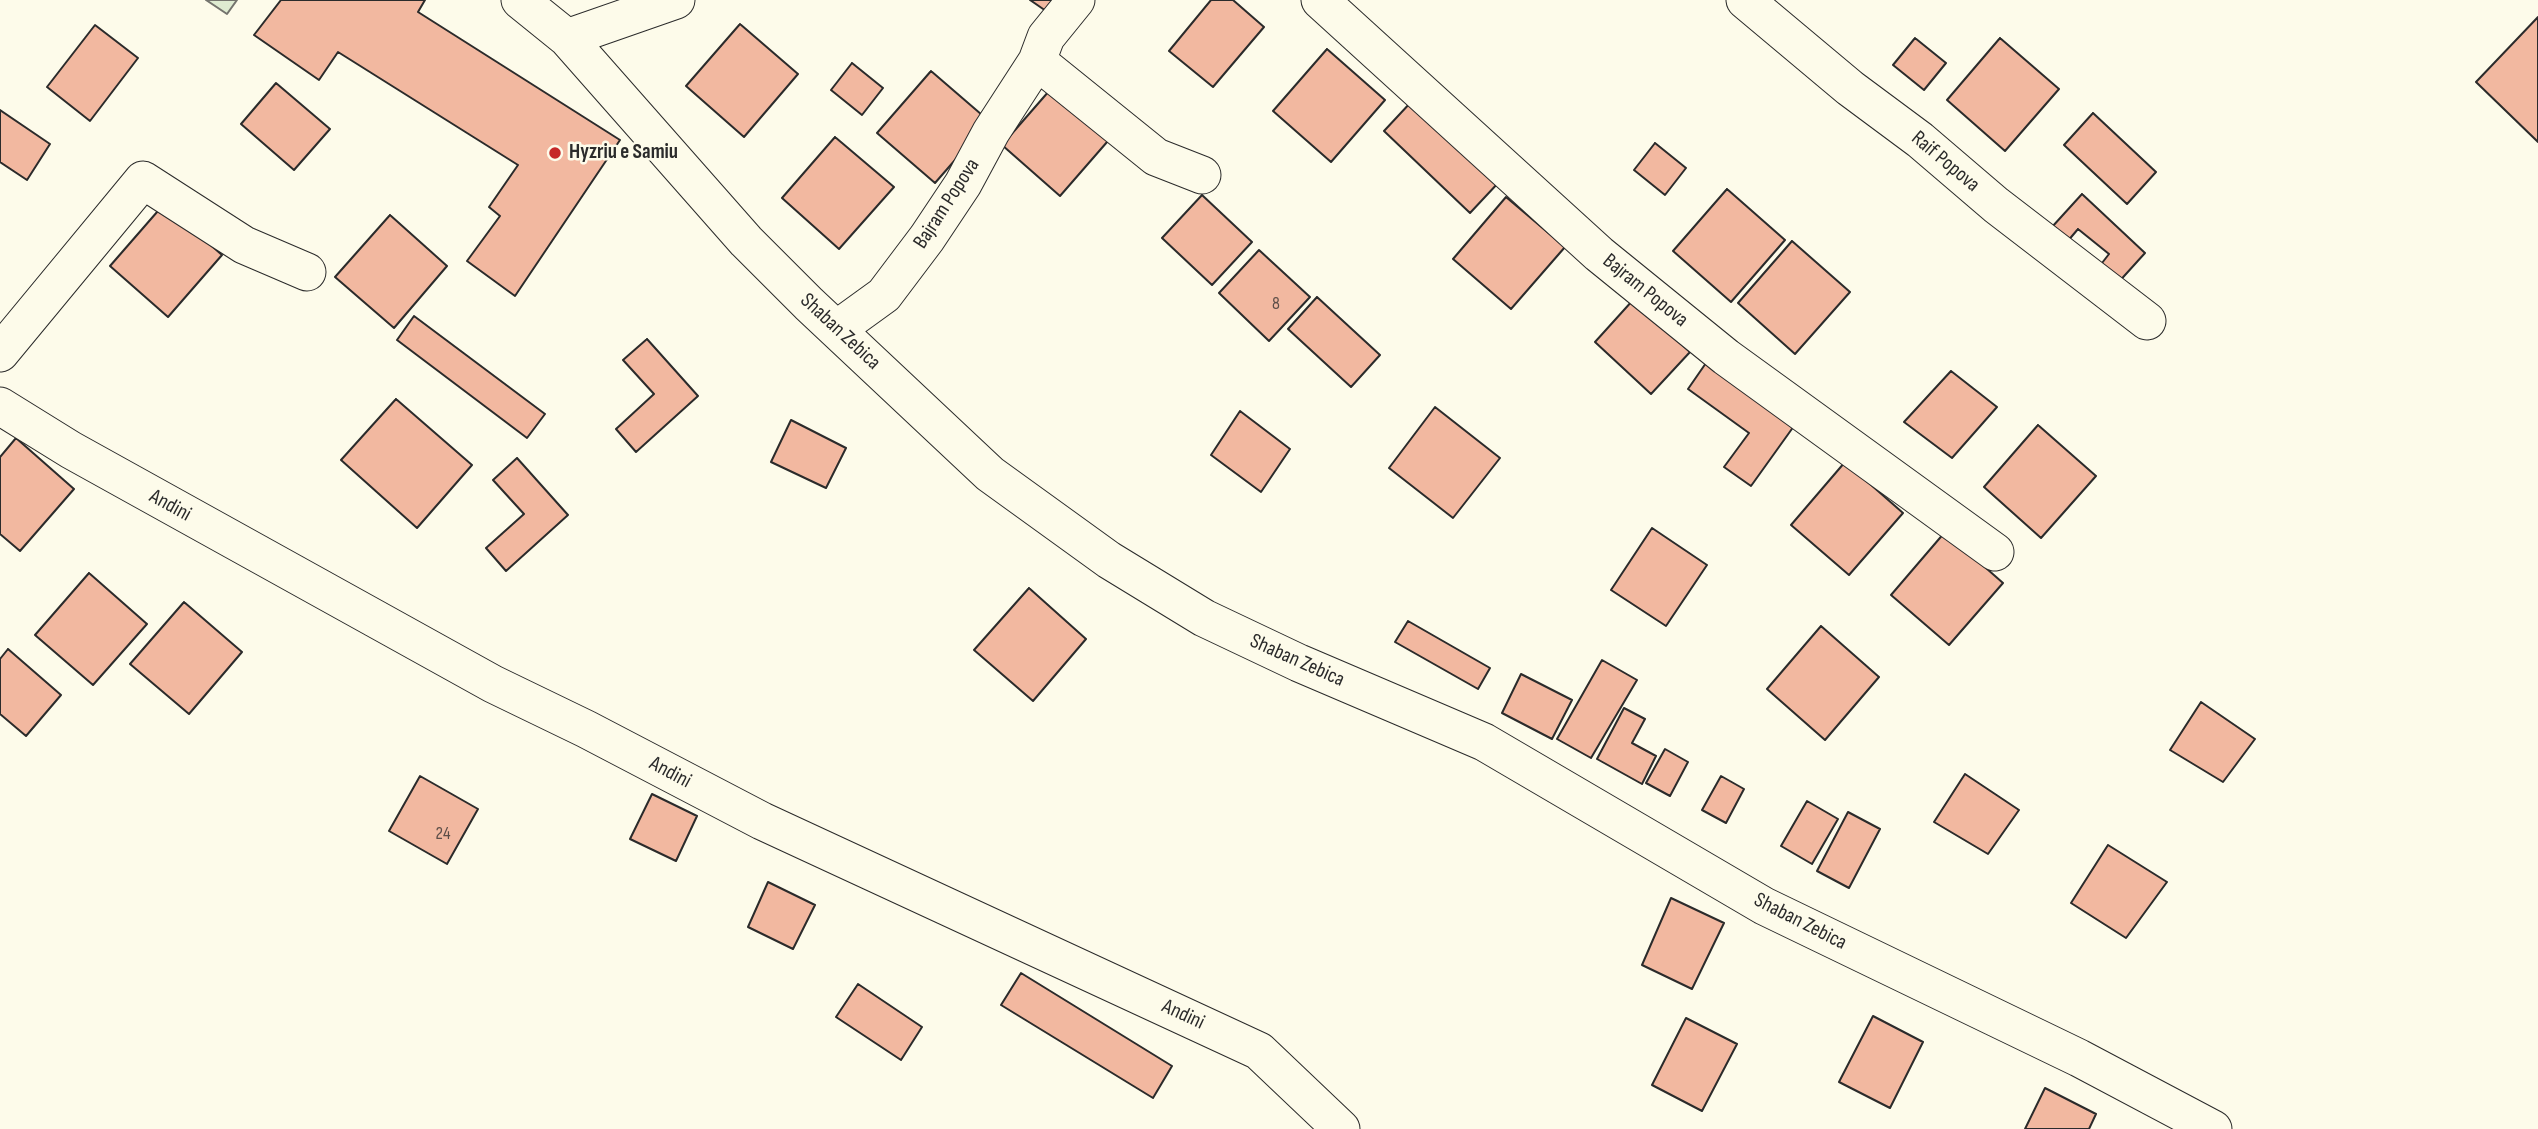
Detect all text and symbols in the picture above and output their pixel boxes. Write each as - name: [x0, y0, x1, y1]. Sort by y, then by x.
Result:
- street label: Raif Popova: [1906, 126, 1984, 198]
- place label: Hyzriu e Samiu: [569, 140, 678, 166]
- marker: Hyzriu e Samiu: [547, 145, 563, 161]
- street label: Bajram Popova: [909, 154, 985, 254]
- street label: Bajram Popova: [1597, 249, 1693, 333]
- street label: Shaban Zebica: [795, 288, 885, 376]
- house number: 8: [1272, 293, 1280, 315]
- street label: Andini: [145, 484, 195, 528]
- street label: Shaban Zebica: [1246, 629, 1348, 693]
- street label: Andini: [645, 752, 695, 794]
- house number: 24: [436, 823, 450, 845]
- street label: Shaban Zebica: [1749, 888, 1851, 956]
- street label: Andini: [1158, 994, 1208, 1036]

